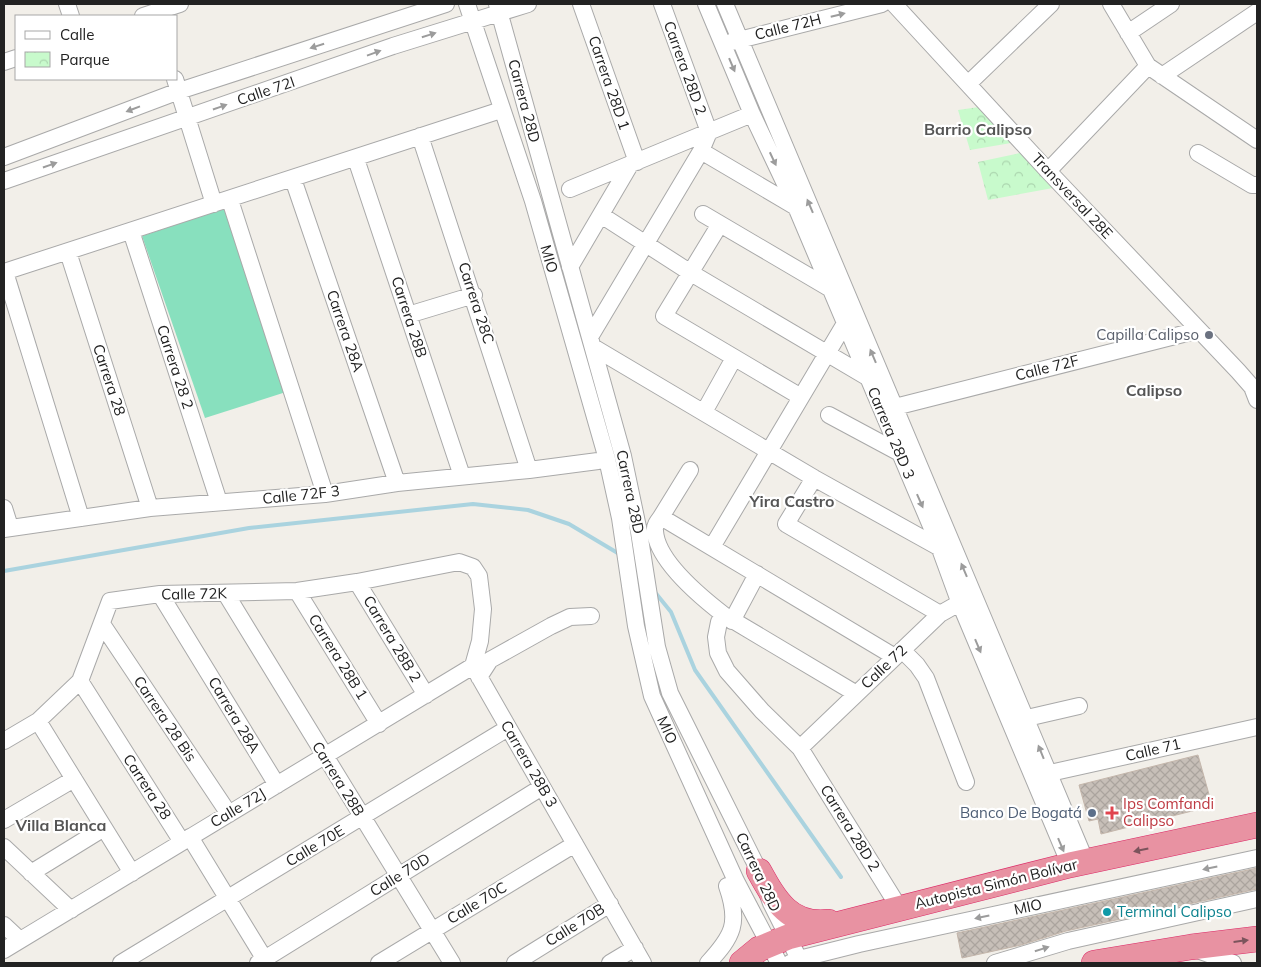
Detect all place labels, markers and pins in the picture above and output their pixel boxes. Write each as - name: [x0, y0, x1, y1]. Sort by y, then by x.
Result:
- place label: Capilla Calipso: [1096, 325, 1199, 344]
- marker: Capilla Calipso: [1203, 329, 1215, 341]
- place label: Ips Comfandi Calipso: [1123, 794, 1214, 830]
- place label: Banco De Bogatá: [960, 803, 1082, 822]
- marker: Ips Comfandi Calipso: [1105, 806, 1119, 820]
- marker: Banco De Bogatá: [1086, 807, 1098, 819]
- place label: Terminal Calipso: [1117, 902, 1232, 921]
- marker: Terminal Calipso: [1101, 906, 1113, 918]

